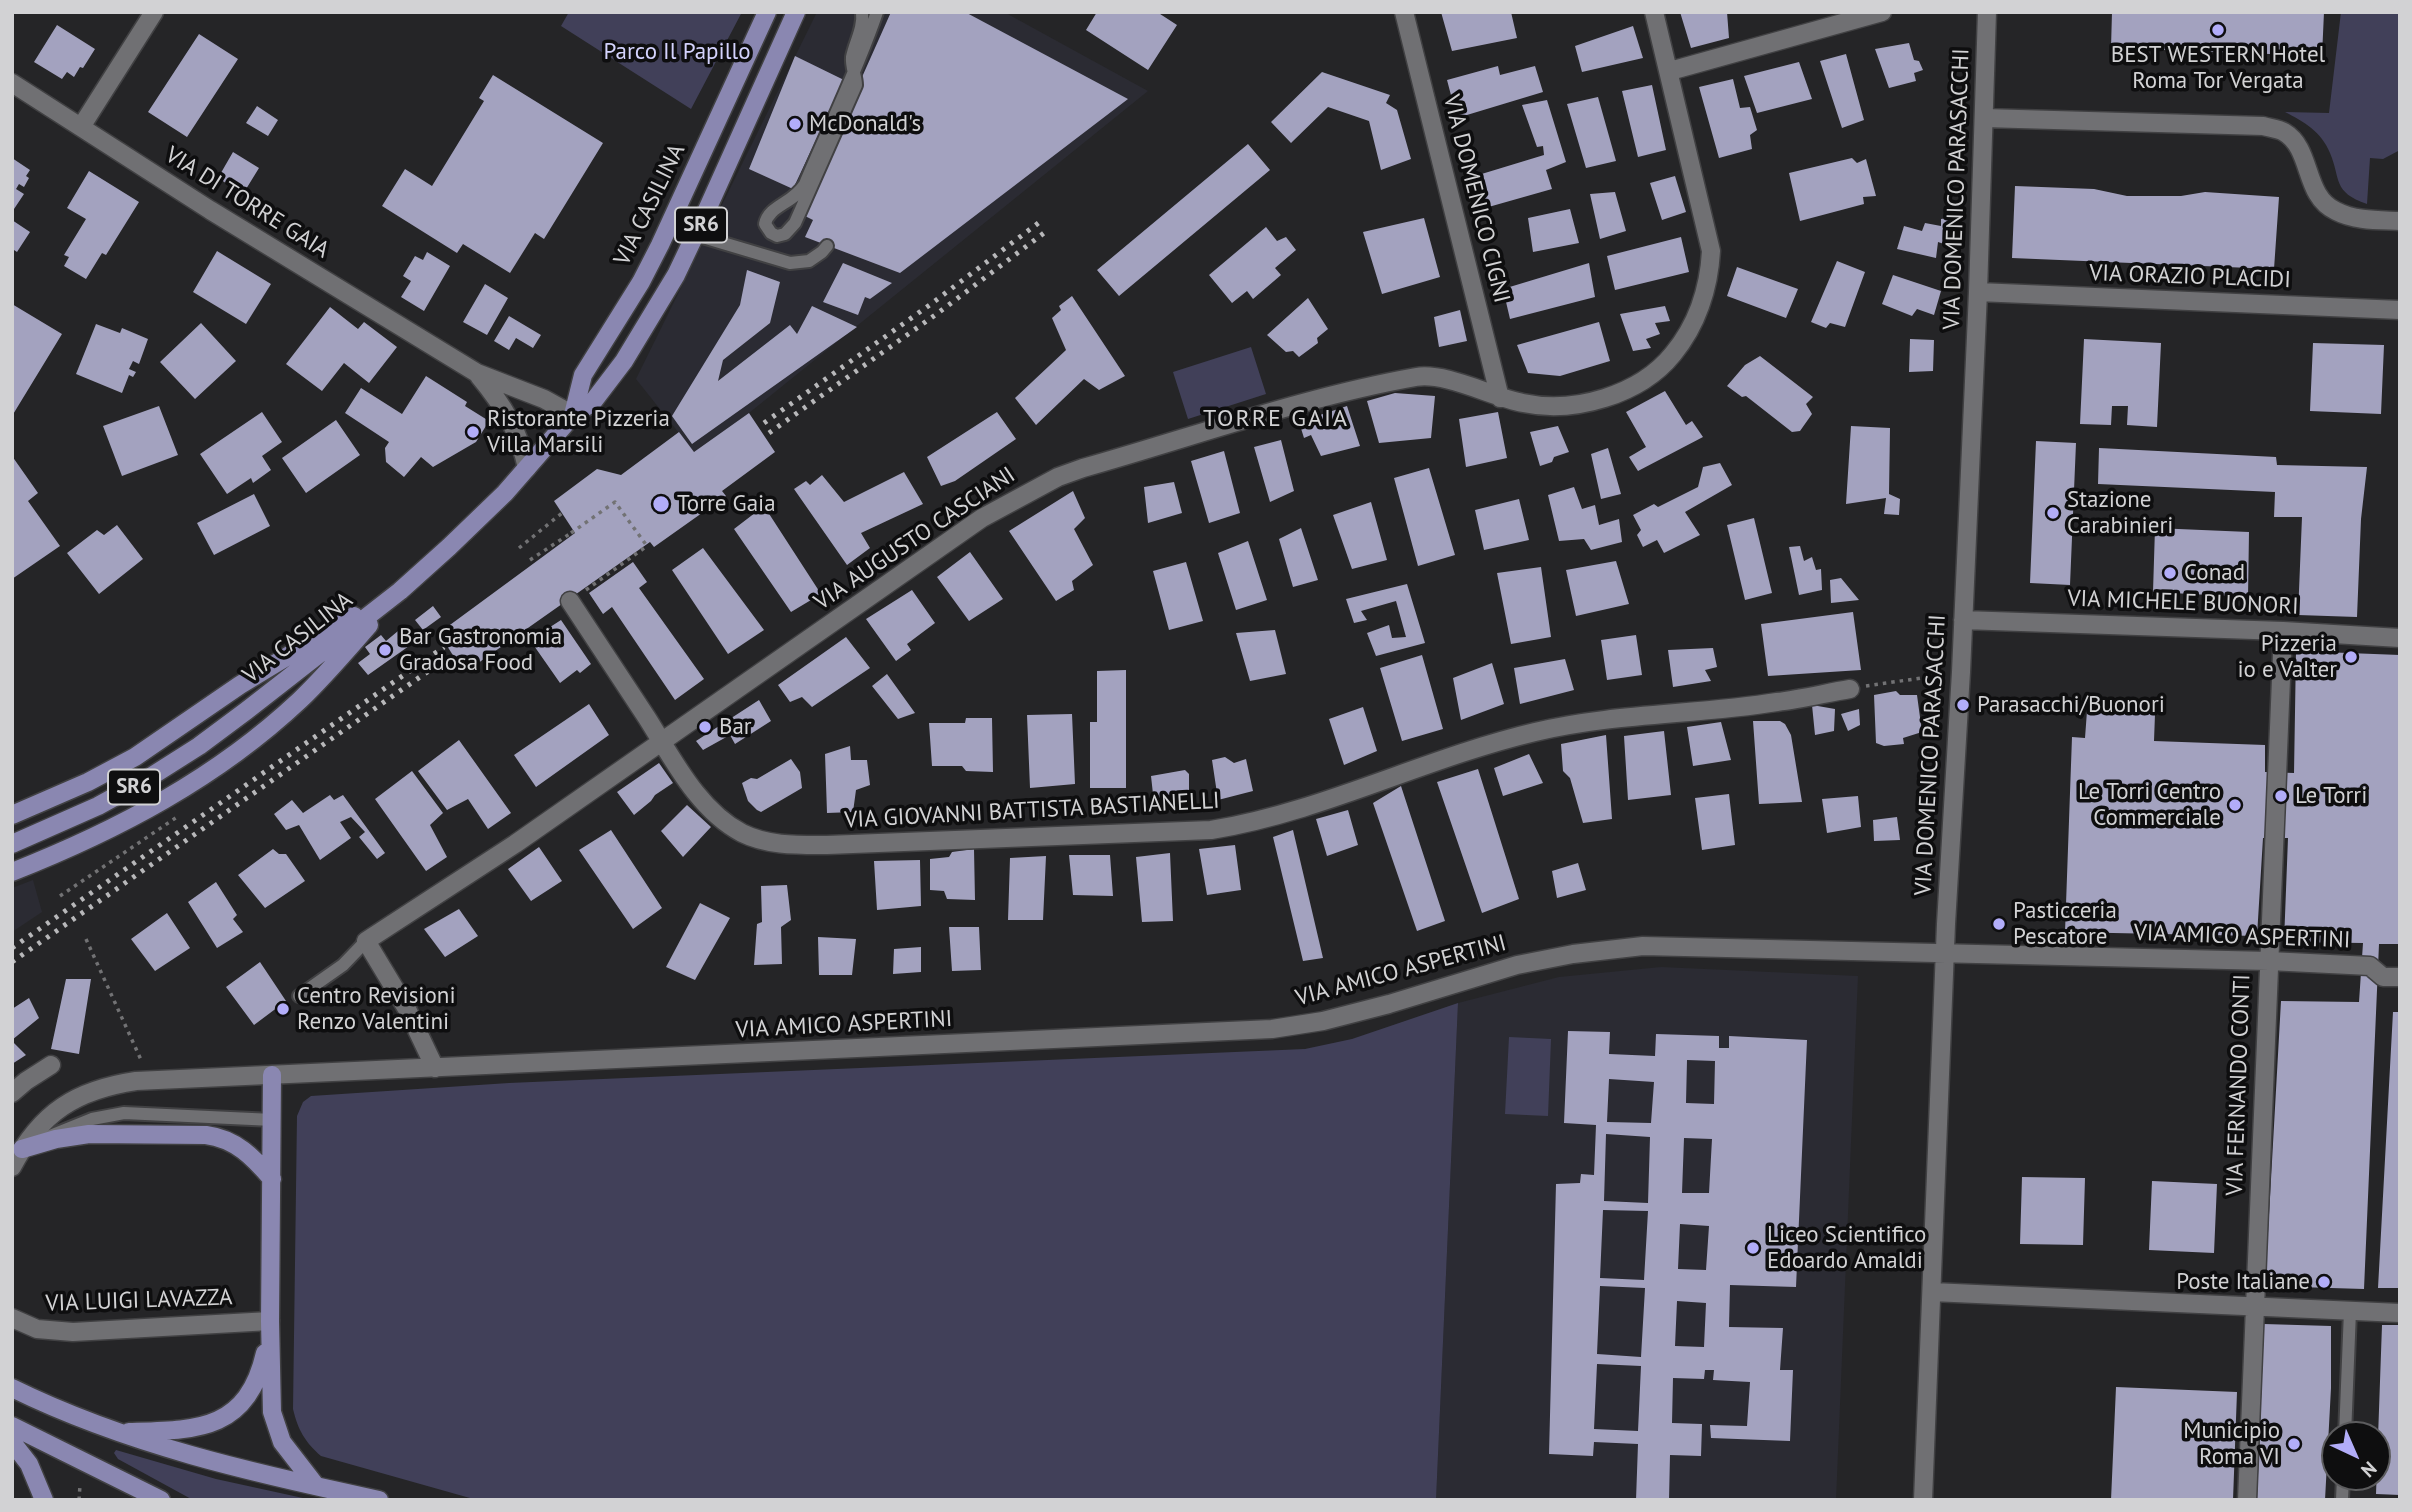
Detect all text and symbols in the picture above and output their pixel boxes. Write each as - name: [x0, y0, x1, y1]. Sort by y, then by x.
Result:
- marker: BEST WESTERN Hotel Roma Tor Vergata: [2210, 22, 2226, 38]
- park label: Parco Il Papillo: [604, 38, 750, 66]
- place label: BEST WESTERN Hotel Roma Tor Vergata: [2111, 41, 2325, 95]
- street label: VIA DOMENICO PARASACCHI: [1938, 48, 1976, 330]
- street label: VIA DOMENICO CIGNI: [1437, 92, 1515, 306]
- place label: McDonald's: [809, 110, 921, 138]
- marker: McDonald's: [787, 116, 803, 132]
- street label: VIA CASILINA: [609, 140, 691, 270]
- street label: VIA DI TORRE GAIA: [160, 141, 334, 265]
- road number: SR6: [675, 208, 727, 243]
- street label: VIA ORAZIO PLACIDI: [2089, 260, 2291, 294]
- place label: Ristorante Pizzeria Villa Marsili: [487, 405, 670, 459]
- district label: TORRE GAIA: [1204, 405, 1348, 433]
- marker: Ristorante Pizzeria Villa Marsili: [465, 424, 481, 440]
- street label: VIA AUGUSTO CASCIANI: [809, 462, 1021, 616]
- place label: Stazione Carabinieri: [2067, 486, 2173, 540]
- place label: Torre Gaia: [677, 490, 776, 518]
- marker: Torre Gaia: [651, 494, 671, 514]
- marker: Stazione Carabinieri: [2045, 505, 2061, 521]
- place label: Conad: [2184, 559, 2245, 587]
- marker: Conad: [2162, 565, 2178, 581]
- street label: VIA MICHELE BUONORI: [2067, 585, 2299, 621]
- street label: VIA CASILINA: [238, 587, 358, 689]
- street label: VIA DOMENICO PARASACCHI: [1910, 614, 1952, 896]
- place label: Bar Gastronomia Gradosa Food: [399, 623, 562, 677]
- place label: Pizzeria io e Valter: [2237, 630, 2337, 684]
- marker: Bar Gastronomia Gradosa Food: [377, 642, 393, 658]
- marker: Pizzeria io e Valter: [2343, 649, 2359, 665]
- place label: Parasacchi/Buonori: [1977, 691, 2165, 719]
- marker: Parasacchi/Buonori: [1955, 697, 1971, 713]
- place label: Bar: [719, 713, 752, 741]
- marker: Bar: [697, 719, 713, 735]
- road number: SR6: [108, 770, 160, 804]
- place label: Le Torri Centro Commerciale: [2078, 778, 2221, 832]
- place label: Le Torri: [2295, 782, 2367, 810]
- street label: VIA GIOVANNI BATTISTA BASTIANELLI: [844, 787, 1220, 835]
- marker: Le Torri: [2273, 788, 2289, 804]
- marker: Le Torri Centro Commerciale: [2227, 797, 2243, 813]
- place label: Pasticceria Pescatore: [2013, 897, 2117, 951]
- marker: Pasticceria Pescatore: [1991, 916, 2007, 932]
- street label: VIA AMICO ASPERTINI: [2133, 919, 2351, 955]
- street label: VIA AMICO ASPERTINI: [1293, 930, 1509, 1012]
- street label: VIA FERNANDO CONTI: [2221, 974, 2257, 1196]
- place label: Centro Revisioni Renzo Valentini: [297, 982, 456, 1036]
- marker: Centro Revisioni Renzo Valentini: [275, 1001, 291, 1017]
- street label: VIA AMICO ASPERTINI: [735, 1006, 953, 1044]
- place label: Liceo Scientifico Edoardo Amaldi: [1767, 1221, 1926, 1275]
- marker: Liceo Scientifico Edoardo Amaldi: [1745, 1240, 1761, 1256]
- place label: Poste Italiane: [2176, 1268, 2310, 1296]
- marker: Poste Italiane: [2316, 1274, 2332, 1290]
- street label: VIA LUIGI LAVAZZA: [45, 1284, 233, 1318]
- place label: Municipio Roma VI: [2183, 1417, 2280, 1471]
- north arrow: [2321, 1421, 2391, 1491]
- marker: Municipio Roma VI: [2286, 1436, 2302, 1452]
- text: N: [2356, 1457, 2382, 1483]

